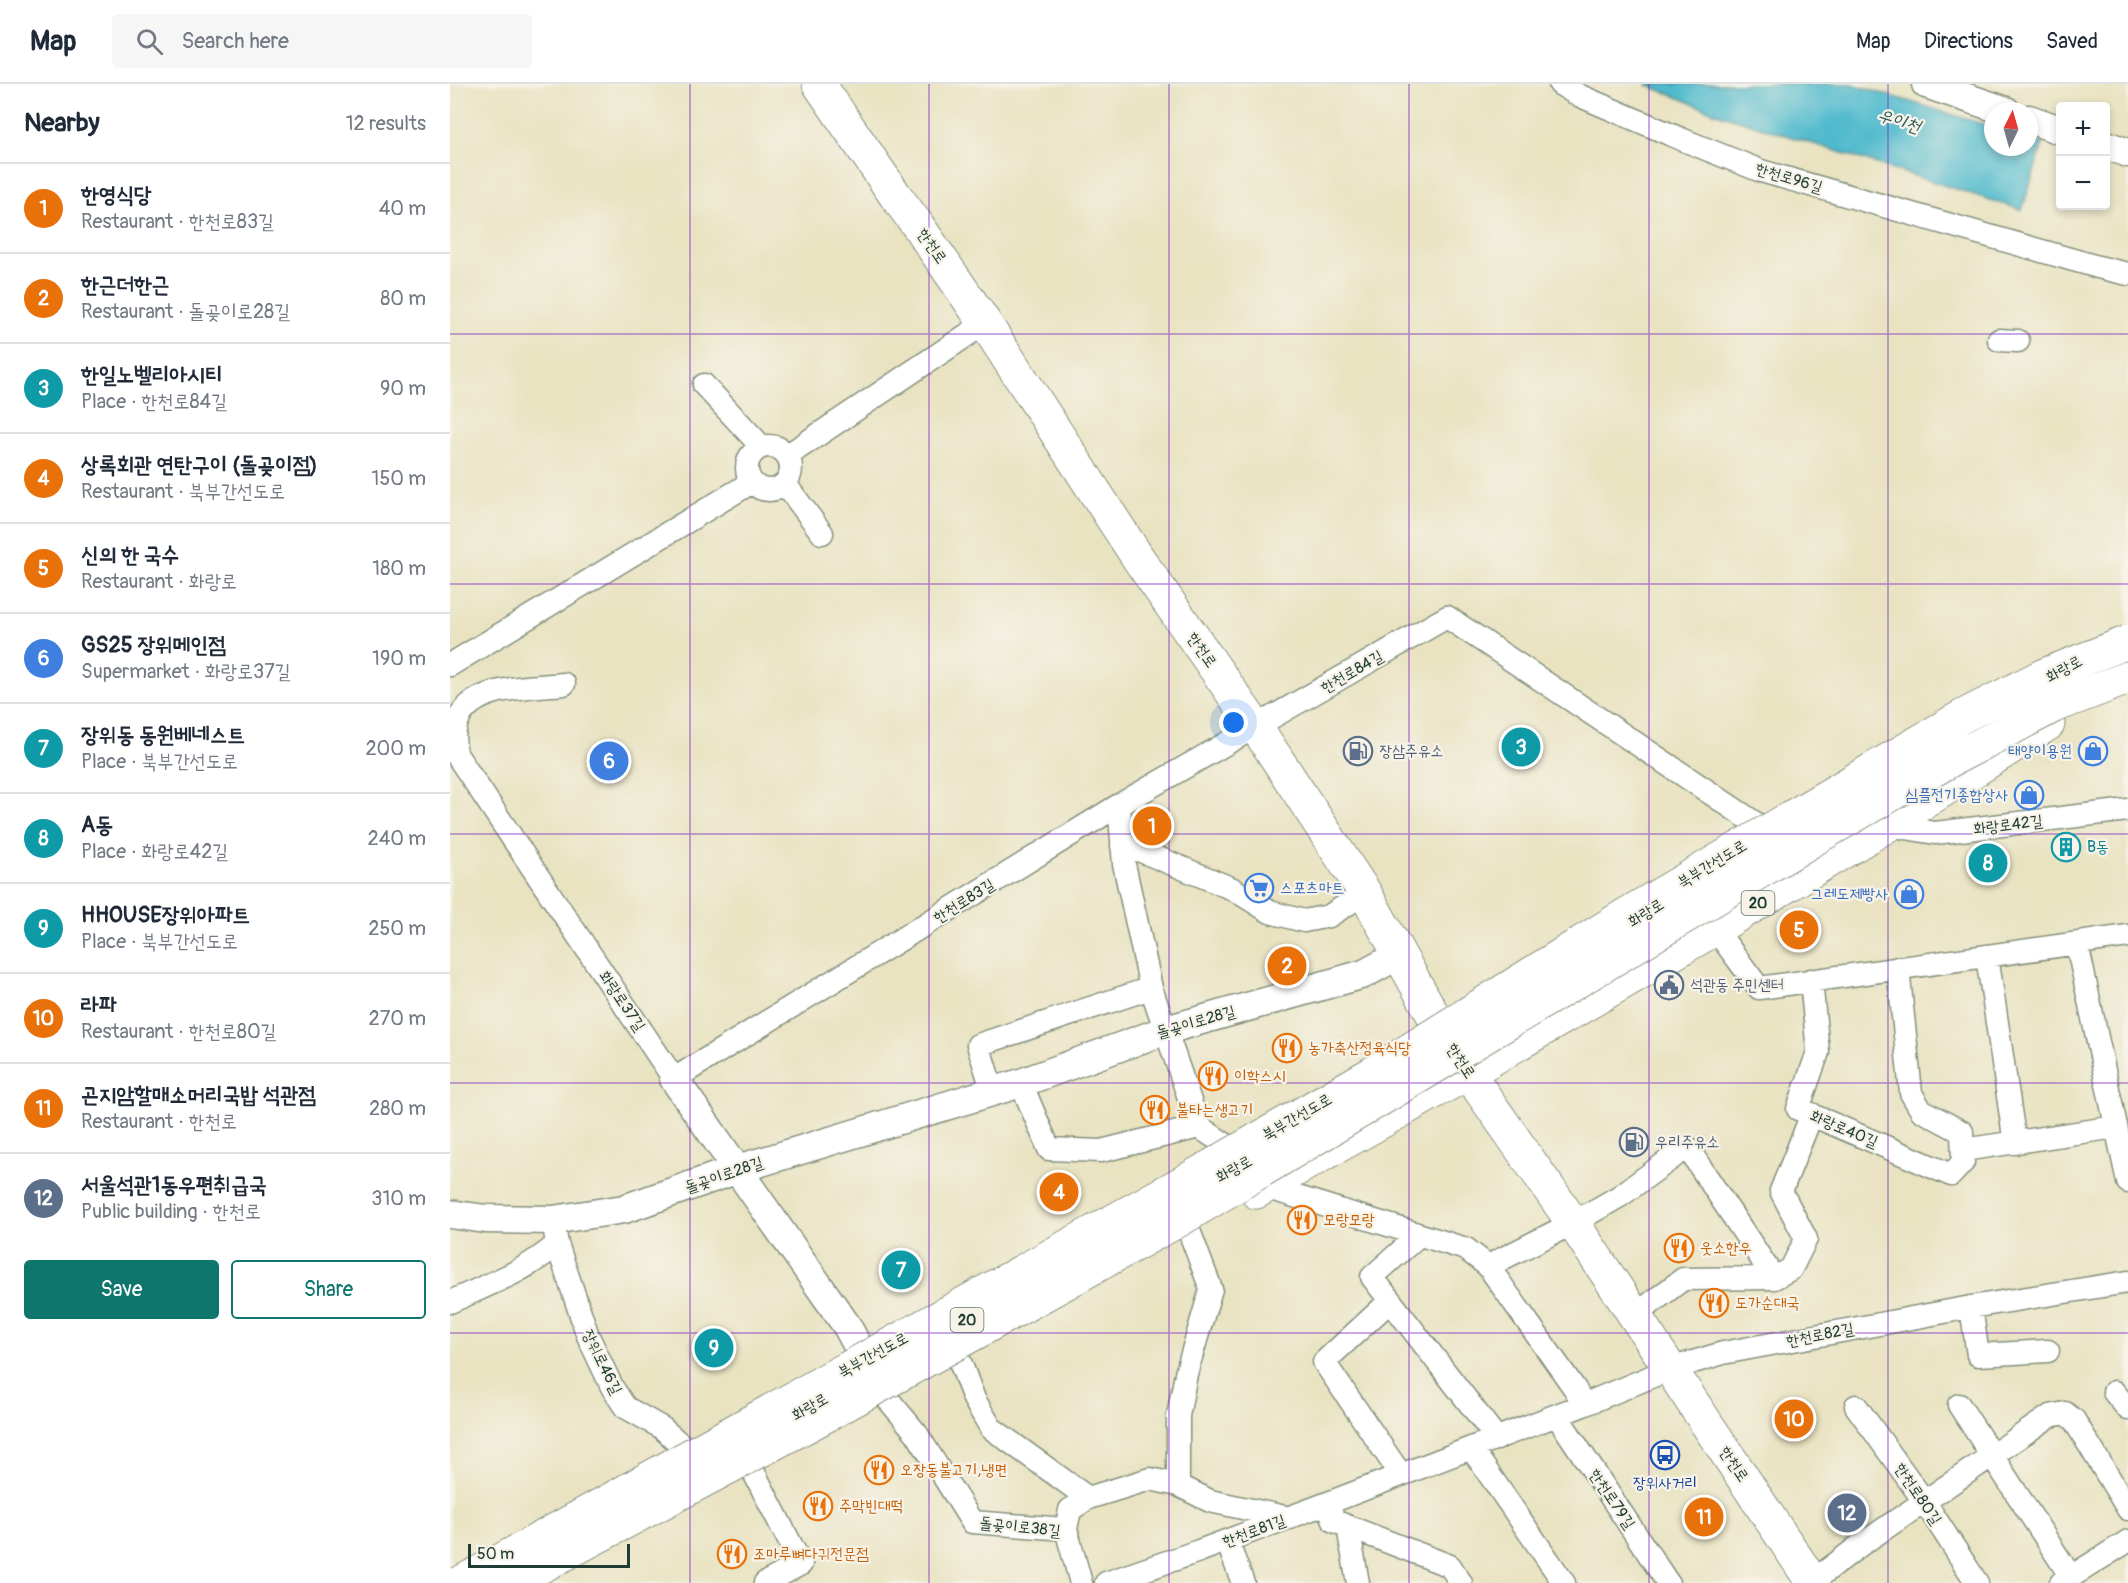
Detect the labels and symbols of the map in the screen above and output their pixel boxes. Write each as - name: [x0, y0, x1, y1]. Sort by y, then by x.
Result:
- north arrow: [1984, 102, 2038, 156]
- water label: 우이천: [1875, 103, 1925, 139]
- street label: 한천로96길: [1753, 158, 1825, 198]
- street label: 한천로: [913, 224, 951, 268]
- street label: 한천로: [1183, 628, 1221, 672]
- street label: 한천로84길: [1317, 646, 1387, 698]
- street label: 화랑로: [2042, 651, 2086, 687]
- your location: [1219, 708, 1248, 737]
- pin: 3: [1502, 724, 1540, 770]
- fuel station icon: 장삼주유소: [1342, 735, 1374, 767]
- shop icon: 태양이용원: [2077, 735, 2109, 767]
- pin: 6: [590, 738, 628, 784]
- place label: 장삼주유소: [1379, 741, 1443, 761]
- place label: 태양이용원: [2008, 741, 2072, 761]
- shop icon: 심플전기종합상사: [2013, 779, 2045, 811]
- place label: 심플전기종합상사: [1905, 785, 2008, 805]
- pin: 1: [1132, 804, 1172, 848]
- street label: 화랑로42길: [1972, 811, 2044, 839]
- building icon: B동: [2050, 831, 2082, 863]
- street label: 북부간선도로: [1674, 836, 1750, 892]
- place label: B동: [2087, 837, 2109, 857]
- pin: 8: [1968, 840, 2008, 886]
- supermarket icon: 스포츠마트: [1243, 872, 1275, 904]
- street label: 한천로83길: [930, 874, 998, 928]
- place label: 스포츠마트: [1280, 878, 1344, 898]
- shop icon: 그레도제빵사: [1893, 878, 1925, 910]
- place label: 그레도제빵사: [1811, 884, 1888, 904]
- road number: 20: [1742, 891, 1774, 915]
- street label: 화랑로: [1624, 894, 1668, 932]
- pin: 5: [1780, 908, 1818, 952]
- pin: 2: [1268, 944, 1306, 988]
- street label: 화랑로37길: [594, 967, 650, 1035]
- public building icon: 석관동 주민센터: [1653, 969, 1685, 1001]
- place label: 석관동 주민센터: [1690, 975, 1784, 995]
- street label: 돌곶이로28길: [1154, 1001, 1238, 1043]
- restaurant icon: 농가축산정육식당: [1271, 1032, 1303, 1064]
- place label: 농가축산정육식당: [1308, 1038, 1411, 1058]
- street label: 한천로: [1442, 1039, 1480, 1083]
- restaurant icon: 이학스시: [1197, 1060, 1229, 1092]
- place label: 이학스시: [1234, 1066, 1286, 1086]
- street label: 북부간선도로: [1259, 1089, 1335, 1145]
- restaurant icon: 불타는생고기: [1139, 1094, 1171, 1126]
- place label: 불타는생고기: [1176, 1100, 1253, 1120]
- street label: 화랑로40길: [1807, 1106, 1881, 1152]
- fuel station icon: 우리주유소: [1618, 1126, 1650, 1158]
- place label: 우리주유소: [1655, 1132, 1719, 1152]
- street label: 화랑로: [1212, 1151, 1256, 1187]
- street label: 돌곶이로28길: [682, 1152, 766, 1198]
- pin: 4: [1040, 1170, 1078, 1214]
- restaurant icon: 모랑모랑: [1286, 1204, 1318, 1236]
- place label: 모랑모랑: [1323, 1210, 1375, 1230]
- restaurant icon: 웃소한우: [1663, 1232, 1695, 1264]
- place label: 웃소한우: [1700, 1238, 1752, 1258]
- pin: 7: [882, 1248, 920, 1292]
- restaurant icon: 도가순대국: [1698, 1287, 1730, 1319]
- place label: 도가순대국: [1735, 1293, 1800, 1313]
- road number: 20: [950, 1308, 984, 1332]
- street label: 한천로82길: [1784, 1319, 1856, 1351]
- street label: 장위로46길: [578, 1326, 626, 1398]
- pin: 9: [694, 1326, 734, 1370]
- street label: 북부간선도로: [834, 1328, 912, 1382]
- street label: 화랑로: [788, 1389, 832, 1425]
- pin: 10: [1774, 1396, 1814, 1442]
- bus stop icon: 장위사거리: [1649, 1439, 1681, 1471]
- street label: 한천로: [1715, 1442, 1753, 1486]
- restaurant icon: 오장동불고기,냉면: [863, 1454, 895, 1486]
- street label: 한천로80길: [1890, 1459, 1946, 1529]
- place label: 오장동불고기,냉면: [900, 1460, 1007, 1480]
- street label: 한천로79길: [1585, 1465, 1639, 1533]
- place label: 장위사거리: [1633, 1473, 1697, 1493]
- restaurant icon: 주막빈대떡: [802, 1490, 834, 1522]
- pin: 12: [1828, 1490, 1866, 1536]
- pin: 11: [1684, 1494, 1724, 1540]
- place label: 주막빈대떡: [839, 1496, 903, 1516]
- street label: 한천로81길: [1220, 1510, 1288, 1552]
- street label: 돌곶이로38길: [978, 1513, 1062, 1541]
- restaurant icon: 조마루뼈다귀전문점: [716, 1538, 748, 1570]
- scale bar: [468, 1541, 630, 1568]
- place label: 조마루뼈다귀전문점: [753, 1544, 869, 1564]

